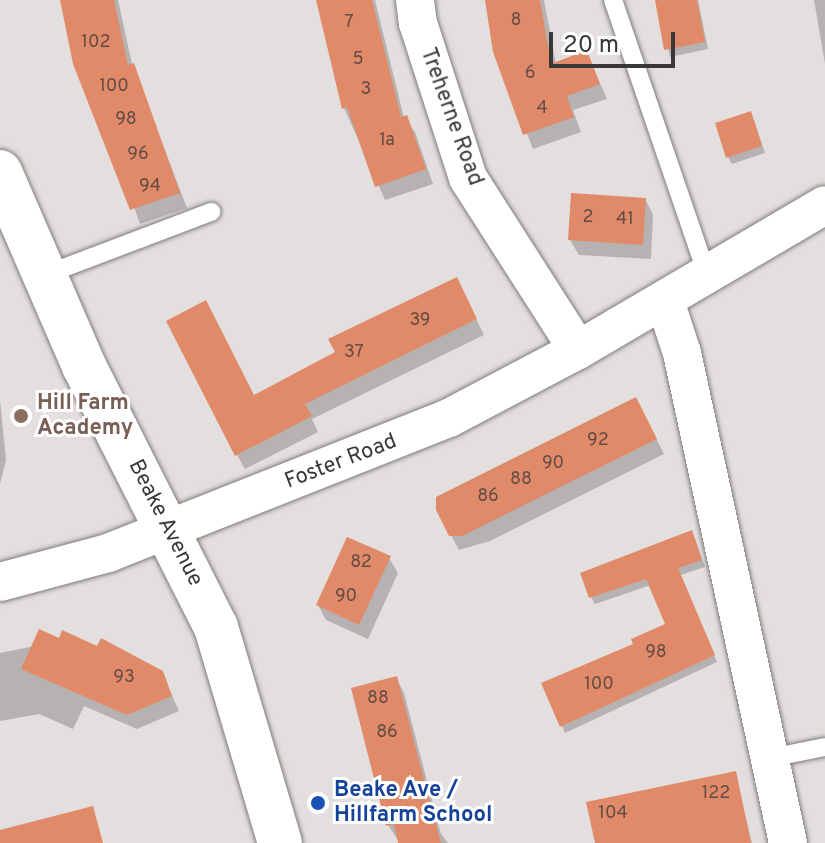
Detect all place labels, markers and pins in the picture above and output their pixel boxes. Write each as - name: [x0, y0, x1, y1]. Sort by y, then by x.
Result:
- place label: Hill Farm Academy: [37, 390, 133, 442]
- marker: Hill Farm Academy: [12, 407, 30, 425]
- place label: Beake Ave / Hillfarm School: [334, 777, 492, 828]
- marker: Beake Ave / Hillfarm School: [309, 794, 327, 812]

